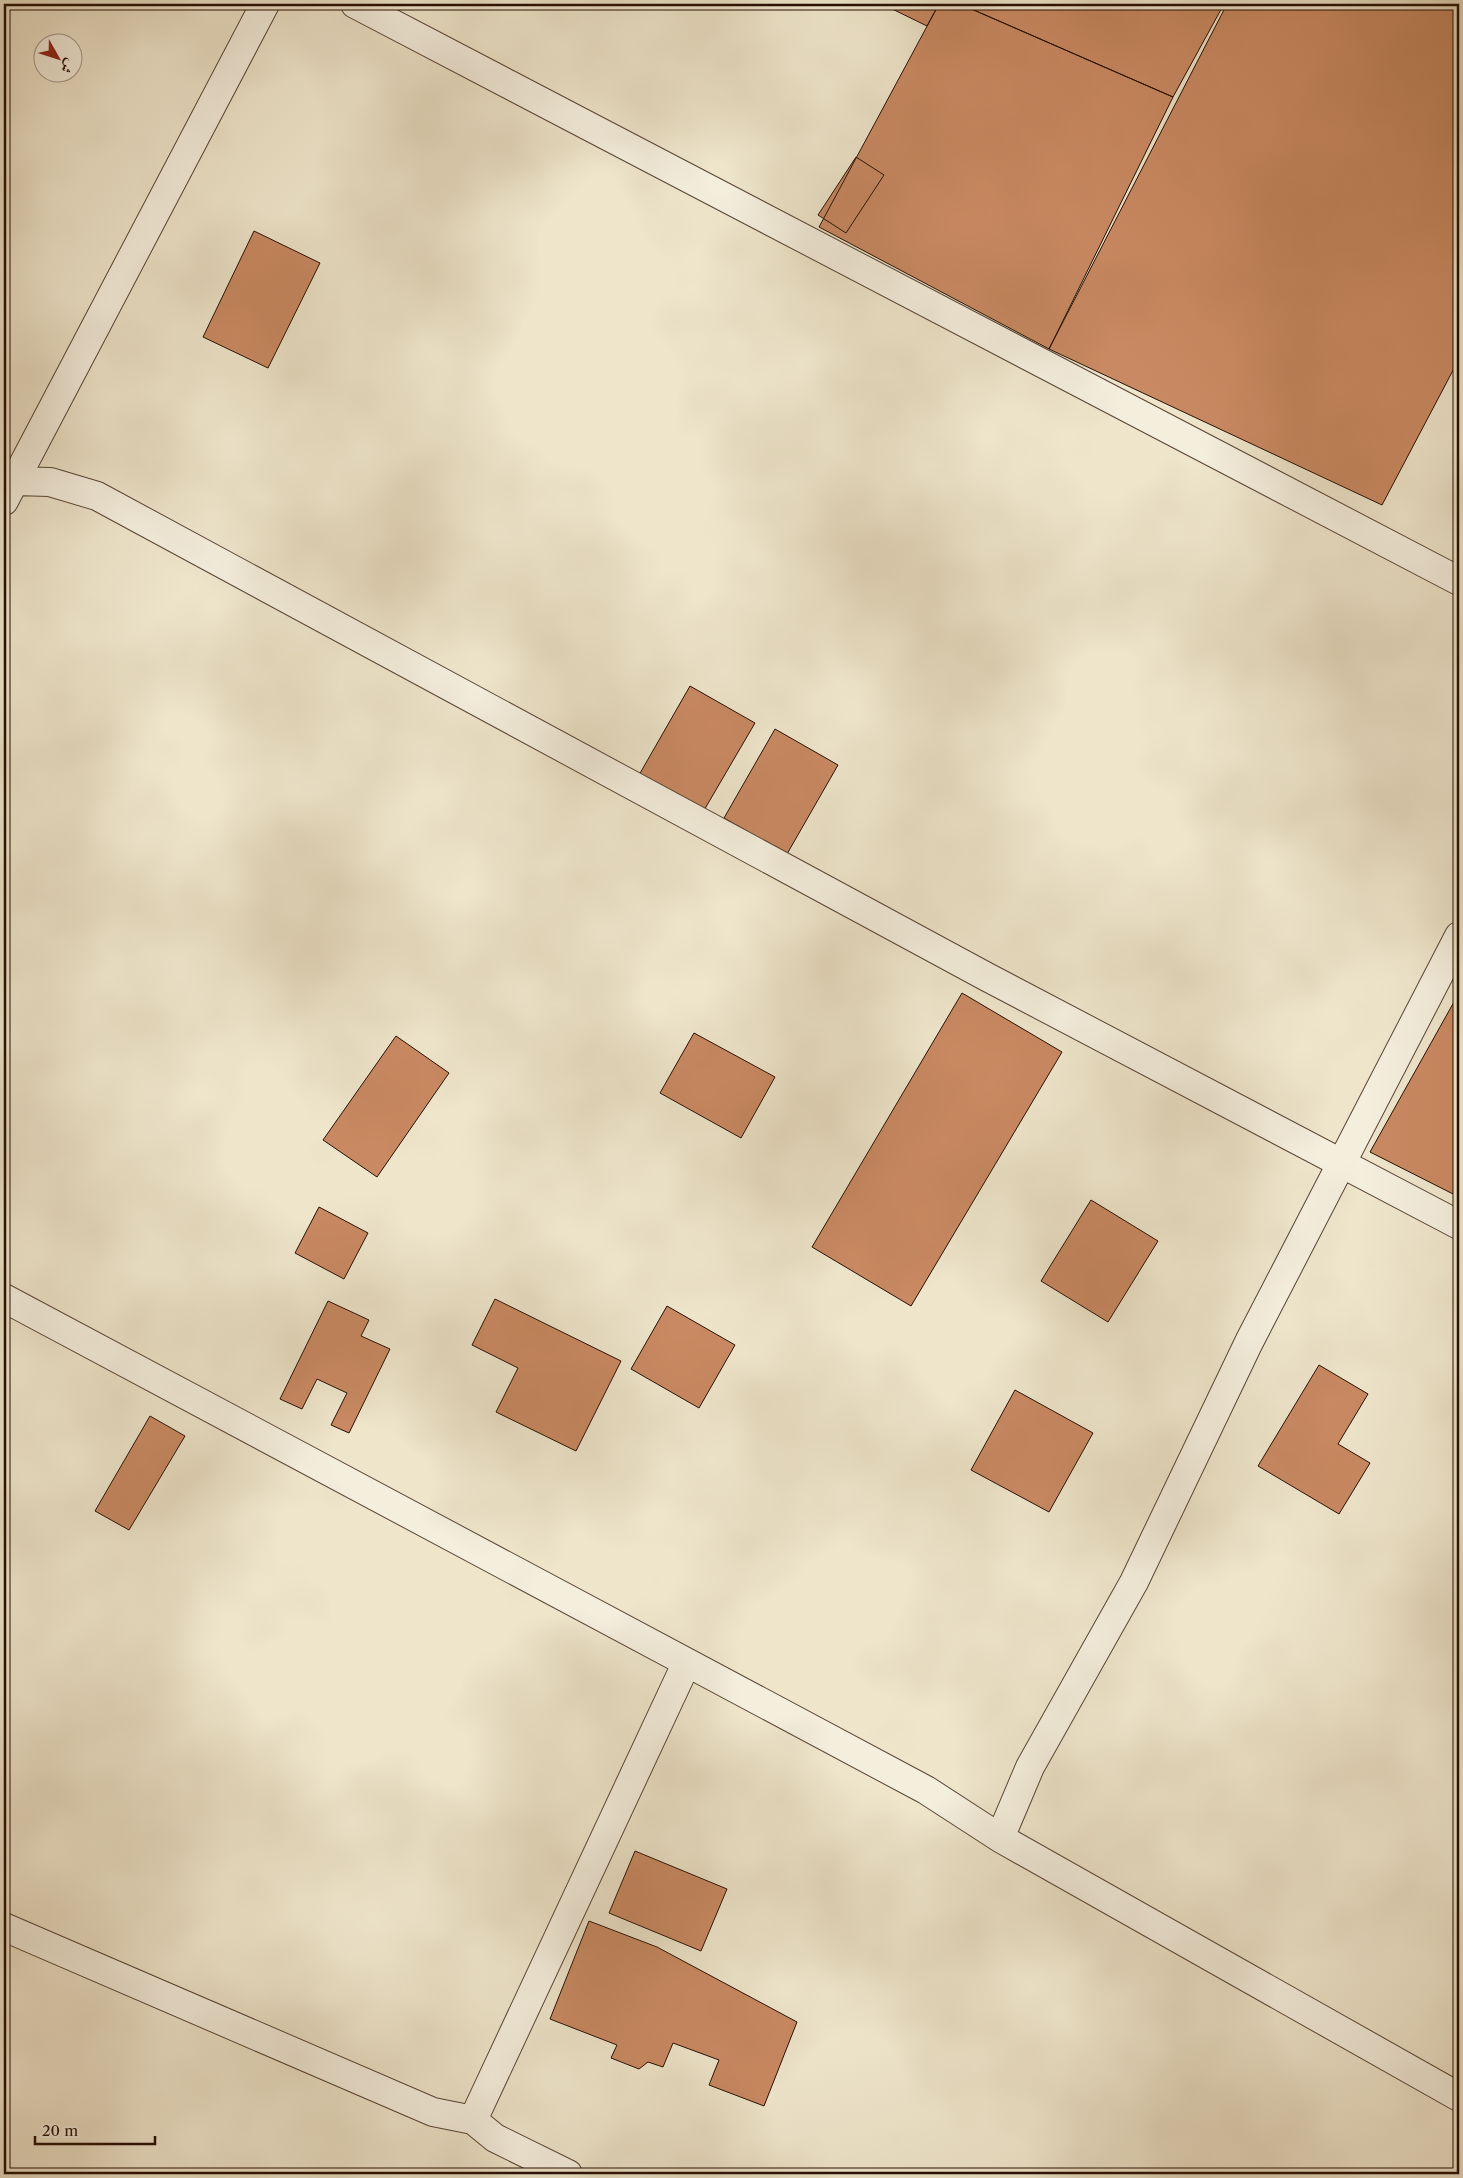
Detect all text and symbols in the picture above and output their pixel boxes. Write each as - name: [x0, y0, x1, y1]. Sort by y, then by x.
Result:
- north arrow: [32, 32, 82, 82]
- text: ش: [57, 55, 79, 77]
- scale bar: [35, 2113, 155, 2145]
- text: 20 m: [42, 2121, 78, 2140]

